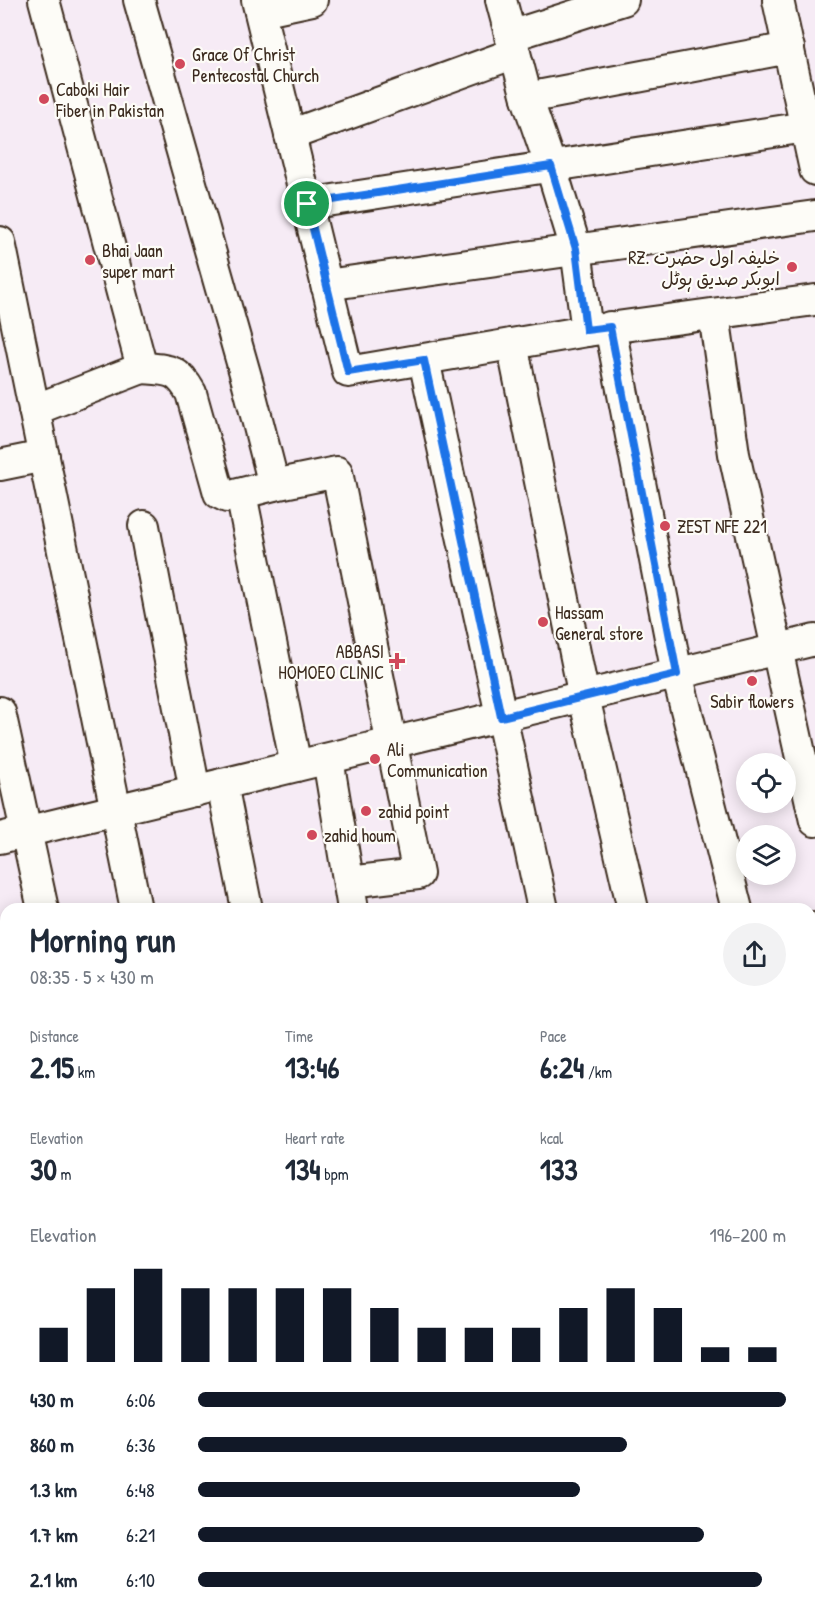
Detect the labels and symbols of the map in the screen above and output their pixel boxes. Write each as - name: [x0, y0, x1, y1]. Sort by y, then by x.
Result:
- place label: Grace Of Christ Pentecostal Church: [192, 42, 319, 88]
- marker: Grace Of Christ Pentecostal Church: [173, 57, 187, 71]
- place label: Caboki Hair Fiber in Pakistan: [55, 77, 164, 123]
- marker: Caboki Hair Fiber in Pakistan: [37, 92, 51, 106]
- pin: [281, 178, 332, 229]
- place label: Bhai Jaan super mart: [102, 238, 175, 284]
- place label: RZ. خلیفہ اول حضرت ابوبکر صدیق ہوٹل: [628, 245, 780, 291]
- marker: Bhai Jaan super mart: [83, 253, 97, 267]
- marker: RZ. خلیفہ اول حضرت ابوبکر صدیق ہوٹل: [785, 260, 799, 274]
- place label: ZEST NFE 221: [677, 514, 767, 539]
- marker: ZEST NFE 221: [658, 519, 672, 533]
- place label: Hassam General store: [555, 600, 644, 646]
- marker: Hassam General store: [536, 615, 550, 629]
- place label: ABBASI HOMOEO CLINIC: [278, 639, 384, 685]
- marker: ABBASI HOMOEO CLINIC: [388, 652, 406, 670]
- marker: Sabir flowers: [745, 674, 759, 688]
- place label: Sabir flowers: [710, 689, 794, 714]
- place label: Ali Communication: [387, 737, 488, 783]
- marker: Ali Communication: [368, 752, 382, 766]
- place label: zahid point: [378, 799, 450, 824]
- marker: zahid point: [359, 804, 373, 818]
- place label: zahid houm: [324, 823, 396, 848]
- marker: zahid houm: [305, 828, 319, 842]

